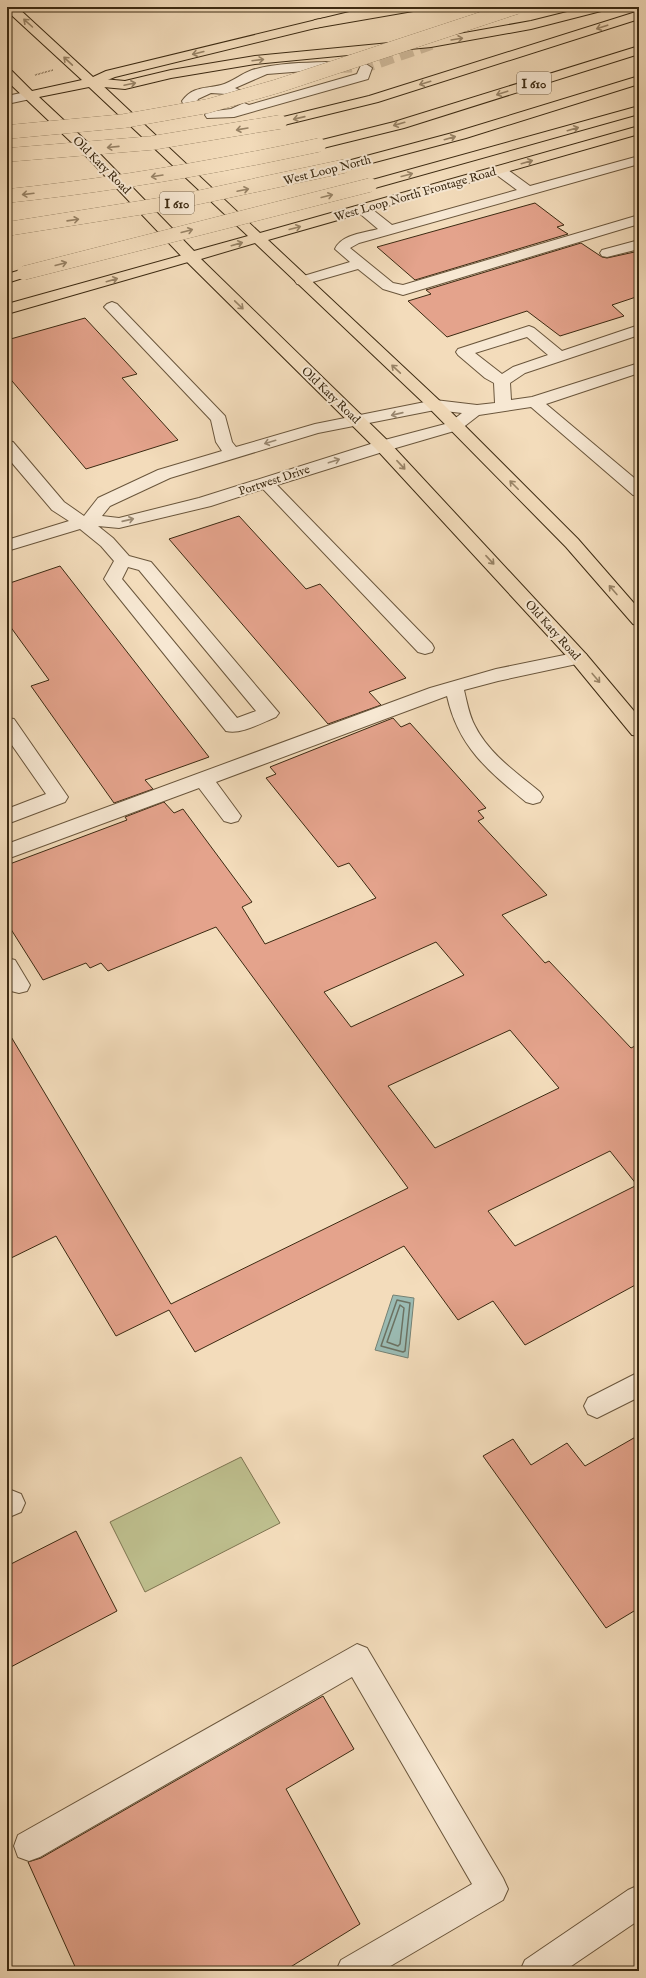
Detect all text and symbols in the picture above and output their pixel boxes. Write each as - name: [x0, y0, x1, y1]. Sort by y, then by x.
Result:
- one-way arrow: [23, 19, 33, 28]
- one-way arrow: [596, 24, 609, 31]
- one-way arrow: [450, 34, 463, 42]
- one-way arrow: [192, 49, 205, 57]
- one-way arrow: [63, 56, 73, 66]
- one-way arrow: [251, 56, 264, 64]
- road number: I 610: [517, 72, 551, 94]
- one-way arrow: [123, 79, 136, 87]
- one-way arrow: [418, 80, 431, 87]
- one-way arrow: [495, 90, 508, 97]
- one-way arrow: [293, 114, 306, 122]
- one-way arrow: [393, 121, 406, 128]
- one-way arrow: [566, 125, 579, 132]
- one-way arrow: [236, 126, 249, 134]
- street label: Old Katy Road: [70, 133, 134, 198]
- one-way arrow: [443, 134, 456, 141]
- one-way arrow: [107, 143, 120, 151]
- street label: West Loop North: [282, 152, 373, 190]
- one-way arrow: [521, 158, 534, 165]
- street label: West Loop North Frontage Road: [332, 164, 499, 226]
- one-way arrow: [400, 171, 413, 178]
- one-way arrow: [150, 172, 163, 180]
- one-way arrow: [236, 185, 249, 193]
- one-way arrow: [22, 190, 35, 198]
- road number: I 610: [160, 192, 194, 214]
- one-way arrow: [320, 192, 333, 199]
- one-way arrow: [66, 216, 79, 224]
- one-way arrow: [288, 223, 301, 231]
- one-way arrow: [180, 226, 193, 234]
- one-way arrow: [230, 239, 243, 247]
- one-way arrow: [55, 259, 68, 267]
- one-way arrow: [105, 276, 118, 283]
- one-way arrow: [234, 300, 244, 310]
- street label: Old Katy Road: [298, 364, 364, 428]
- one-way arrow: [391, 364, 401, 374]
- one-way arrow: [390, 410, 403, 418]
- one-way arrow: [264, 439, 277, 446]
- one-way arrow: [327, 457, 340, 464]
- one-way arrow: [396, 460, 406, 470]
- street label: Portwest Drive: [237, 462, 312, 499]
- one-way arrow: [509, 480, 519, 490]
- one-way arrow: [122, 516, 135, 524]
- one-way arrow: [485, 555, 494, 565]
- one-way arrow: [609, 585, 618, 596]
- street label: Old Katy Road: [522, 597, 584, 664]
- one-way arrow: [591, 672, 600, 683]

